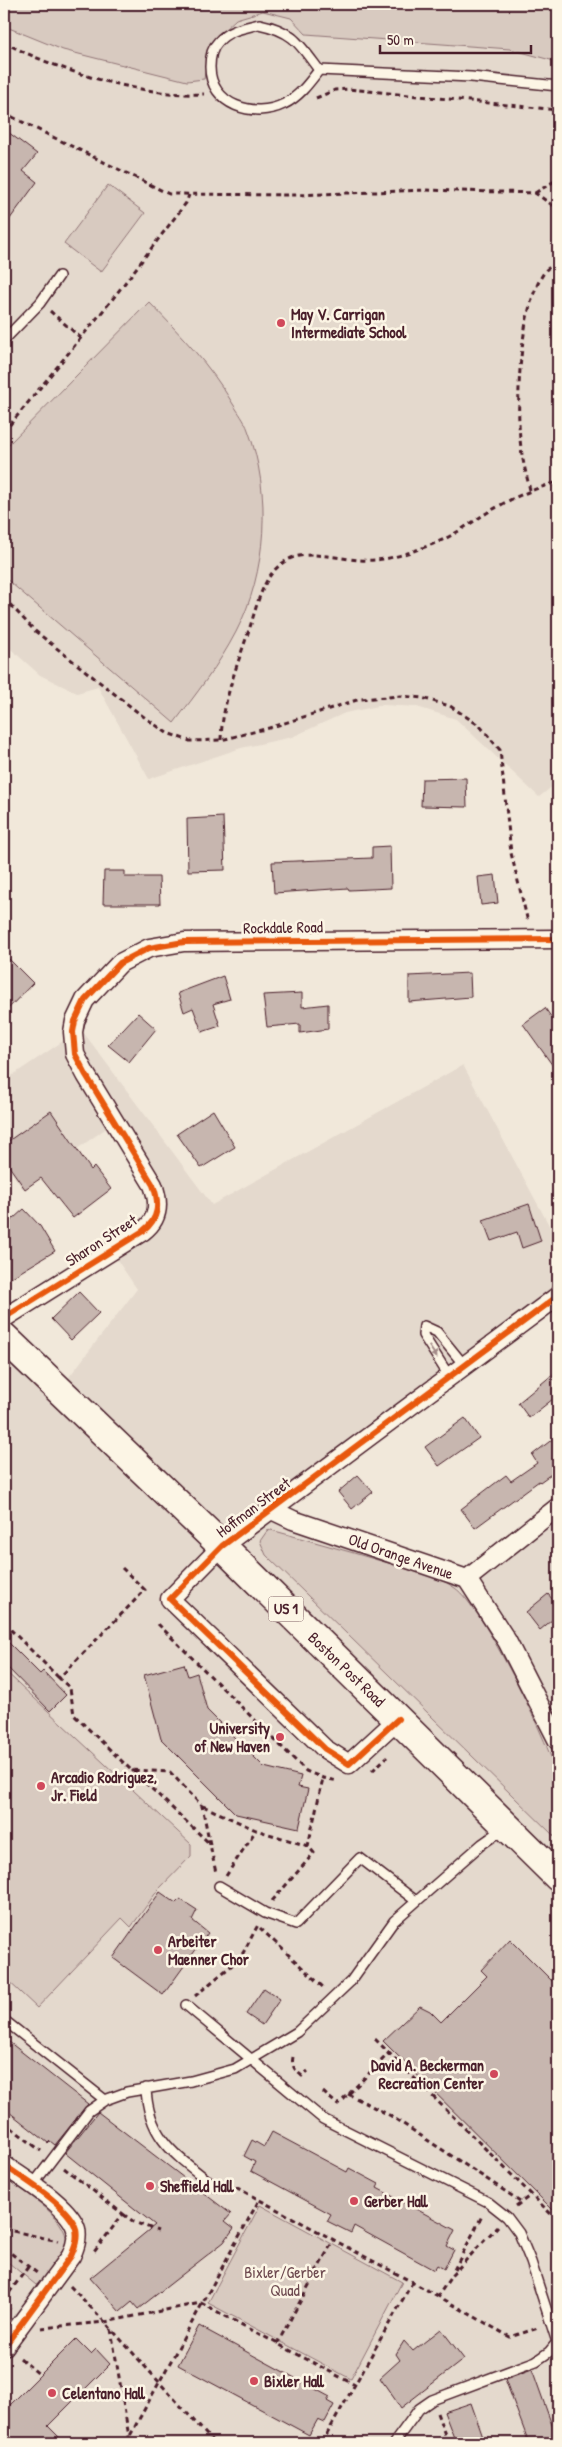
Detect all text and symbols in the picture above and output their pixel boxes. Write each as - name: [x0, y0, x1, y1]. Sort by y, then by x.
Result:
- scale bar: [380, 22, 531, 54]
- text: 50 m: [387, 29, 414, 50]
- place label: May V. Carrigan Intermediate School: [291, 303, 407, 343]
- marker: May V. Carrigan Intermediate School: [275, 317, 287, 329]
- street label: Rockdale Road: [243, 915, 323, 939]
- street label: Sharon Street: [61, 1208, 141, 1271]
- one-way arrow: [428, 1345, 438, 1358]
- street label: Hoffman Street: [211, 1472, 295, 1542]
- street label: Old Orange Avenue: [346, 1528, 457, 1584]
- road number: US 1: [268, 1596, 304, 1622]
- street label: Boston Post Road: [304, 1627, 390, 1711]
- place label: University of New Haven: [194, 1717, 270, 1757]
- marker: University of New Haven: [274, 1731, 286, 1743]
- place label: Arcadio Rodriguez, Jr. Field: [51, 1766, 157, 1806]
- marker: Arcadio Rodriguez, Jr. Field: [35, 1780, 47, 1792]
- place label: Arbeiter Maenner Chor: [168, 1930, 250, 1970]
- marker: Arbeiter Maenner Chor: [152, 1944, 164, 1956]
- place label: David A. Beckerman Recreation Center: [371, 2054, 485, 2094]
- marker: David A. Beckerman Recreation Center: [488, 2068, 500, 2080]
- place label: Sheffield Hall: [160, 2175, 235, 2197]
- marker: Sheffield Hall: [144, 2180, 156, 2192]
- place label: Gerber Hall: [364, 2190, 429, 2212]
- marker: Gerber Hall: [348, 2195, 360, 2207]
- park label: Bixler/Gerber Quad: [244, 2261, 326, 2301]
- place label: Bixler Hall: [264, 2370, 325, 2392]
- marker: Bixler Hall: [248, 2375, 260, 2387]
- place label: Celentano Hall: [62, 2382, 146, 2404]
- marker: Celentano Hall: [46, 2387, 58, 2399]

